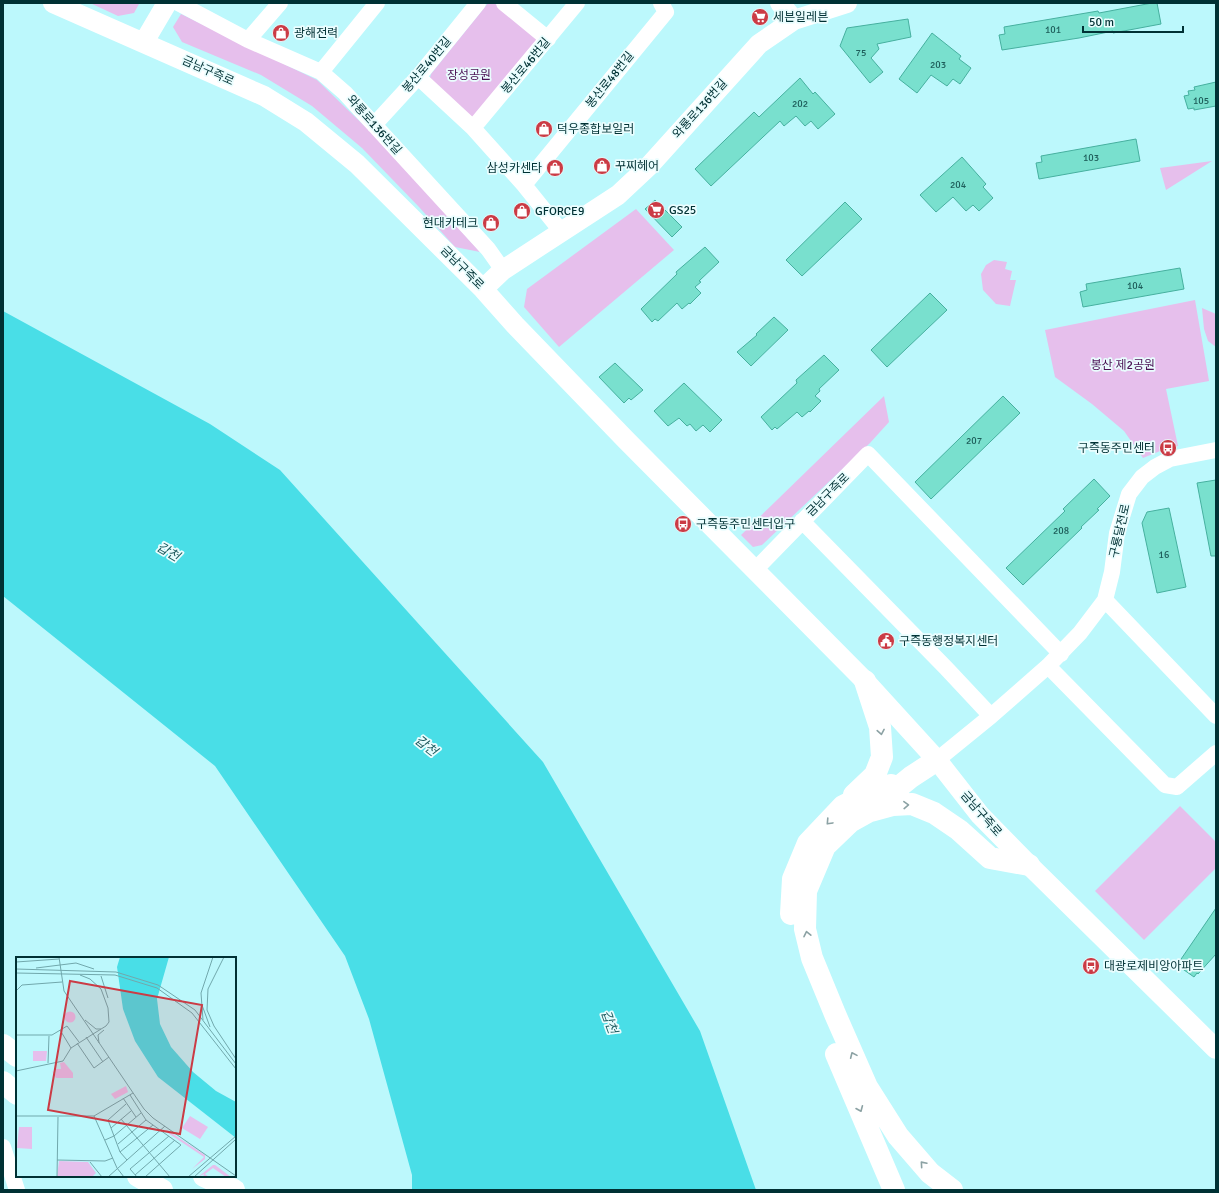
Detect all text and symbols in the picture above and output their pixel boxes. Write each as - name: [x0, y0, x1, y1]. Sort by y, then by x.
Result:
- supermarket icon: 세븐일레븐: [750, 7, 770, 27]
- scale bar: [1083, 8, 1183, 34]
- place label: 세븐일레븐: [773, 10, 828, 25]
- text: 50 m: [1089, 15, 1114, 30]
- shop icon: 광해전력: [271, 23, 291, 43]
- house number: 101: [1045, 24, 1061, 36]
- place label: 광해전력: [294, 26, 338, 41]
- street label: 봉산로40번길: [399, 34, 455, 96]
- street label: 봉산로46번길: [498, 35, 554, 97]
- house number: 75: [856, 47, 866, 59]
- street label: 봉산로48번길: [583, 49, 637, 111]
- street label: 금남구즉로: [180, 53, 236, 89]
- house number: 203: [930, 59, 946, 71]
- park label: 장성공원: [447, 68, 491, 83]
- street label: 와룡로136번길: [669, 76, 731, 142]
- street label: 와룡로136번길: [343, 92, 405, 158]
- house number: 105: [1193, 95, 1209, 107]
- house number: 202: [792, 98, 808, 110]
- shop icon: 덕우종합보일러: [534, 119, 554, 139]
- place label: 덕우종합보일러: [557, 122, 634, 137]
- house number: 103: [1083, 152, 1099, 164]
- shop icon: 꾸찌헤어: [592, 156, 612, 176]
- shop icon: 삼성카센타: [545, 158, 565, 178]
- place label: 꾸찌헤어: [615, 159, 659, 174]
- place label: 삼성카센타: [487, 161, 542, 176]
- house number: 204: [950, 179, 967, 191]
- supermarket icon: GS25: [646, 200, 666, 220]
- shop icon: GFORCE9: [512, 201, 532, 221]
- place label: GS25: [669, 203, 696, 218]
- place label: GFORCE9: [535, 204, 584, 219]
- shop icon: 현대카테크: [481, 213, 501, 233]
- place label: 현대카테크: [423, 216, 478, 231]
- street label: 금남구즉로: [437, 243, 487, 293]
- house number: 104: [1127, 280, 1144, 292]
- park label: 봉산 제2공원: [1091, 358, 1155, 373]
- house number: 207: [966, 435, 982, 447]
- bus stop icon: 구즉동주민센터: [1158, 438, 1178, 458]
- place label: 구즉동주민센터: [1078, 441, 1155, 456]
- street label: 금남구즉로: [803, 470, 853, 520]
- street label: 구룡달전로: [1106, 502, 1134, 560]
- bus stop icon: 구즉동주민센터입구: [673, 514, 693, 534]
- place label: 구즉동주민센터입구: [696, 517, 795, 532]
- house number: 208: [1053, 525, 1069, 537]
- water label: 갑천: [154, 539, 183, 565]
- house number: 16: [1159, 549, 1169, 561]
- public building icon: 구즉동행정복지센터: [876, 631, 896, 651]
- place label: 구즉동행정복지센터: [899, 634, 998, 649]
- one-way arrow: [876, 729, 884, 735]
- water label: 갑천: [412, 732, 441, 760]
- street label: 금남구즉로: [957, 788, 1005, 840]
- one-way arrow: [903, 800, 909, 809]
- one-way arrow: [826, 817, 833, 824]
- one-way arrow: [803, 931, 811, 938]
- bus stop icon: 대광로제비앙아파트: [1081, 956, 1101, 976]
- inset map: [16, 957, 236, 1177]
- place label: 대광로제비앙아파트: [1104, 959, 1203, 974]
- water label: 갑천: [597, 1008, 621, 1037]
- one-way arrow: [850, 1052, 858, 1059]
- one-way arrow: [855, 1105, 863, 1113]
- one-way arrow: [920, 1162, 927, 1169]

